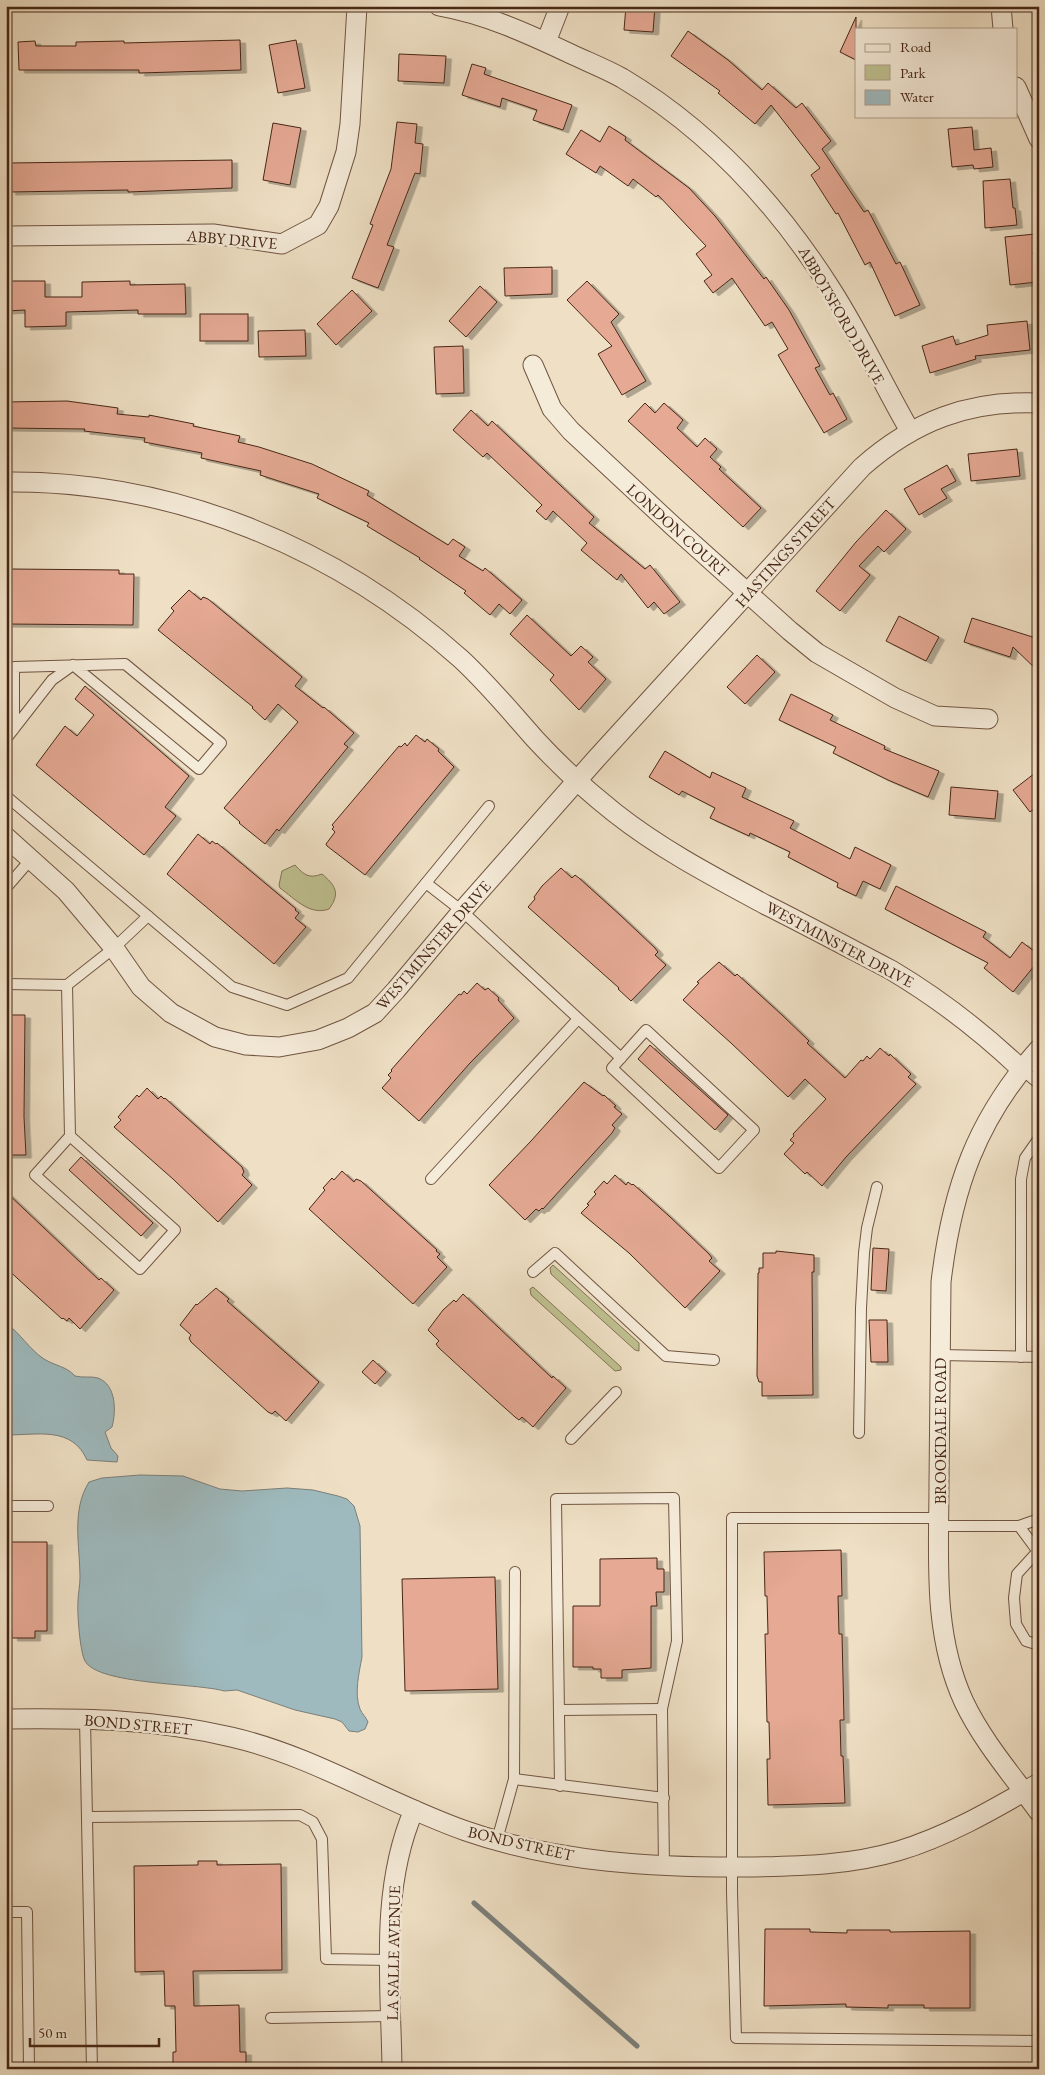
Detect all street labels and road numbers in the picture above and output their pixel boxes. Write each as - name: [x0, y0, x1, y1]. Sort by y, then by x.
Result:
- street label: ABBY DRIVE: [185, 225, 278, 254]
- street label: ABBOTSFORD DRIVE: [793, 242, 890, 388]
- street label: LONDON COURT: [622, 479, 733, 582]
- street label: HASTINGS STREET: [730, 493, 841, 612]
- street label: WESTMINSTER DRIVE: [371, 876, 495, 1014]
- street label: WESTMINSTER DRIVE: [762, 896, 917, 992]
- street label: BROOKDALE ROAD: [930, 1358, 951, 1504]
- street label: BOND STREET: [83, 1709, 193, 1740]
- street label: BOND STREET: [466, 1821, 576, 1866]
- street label: LA SALLE AVENUE: [382, 1885, 405, 2021]

